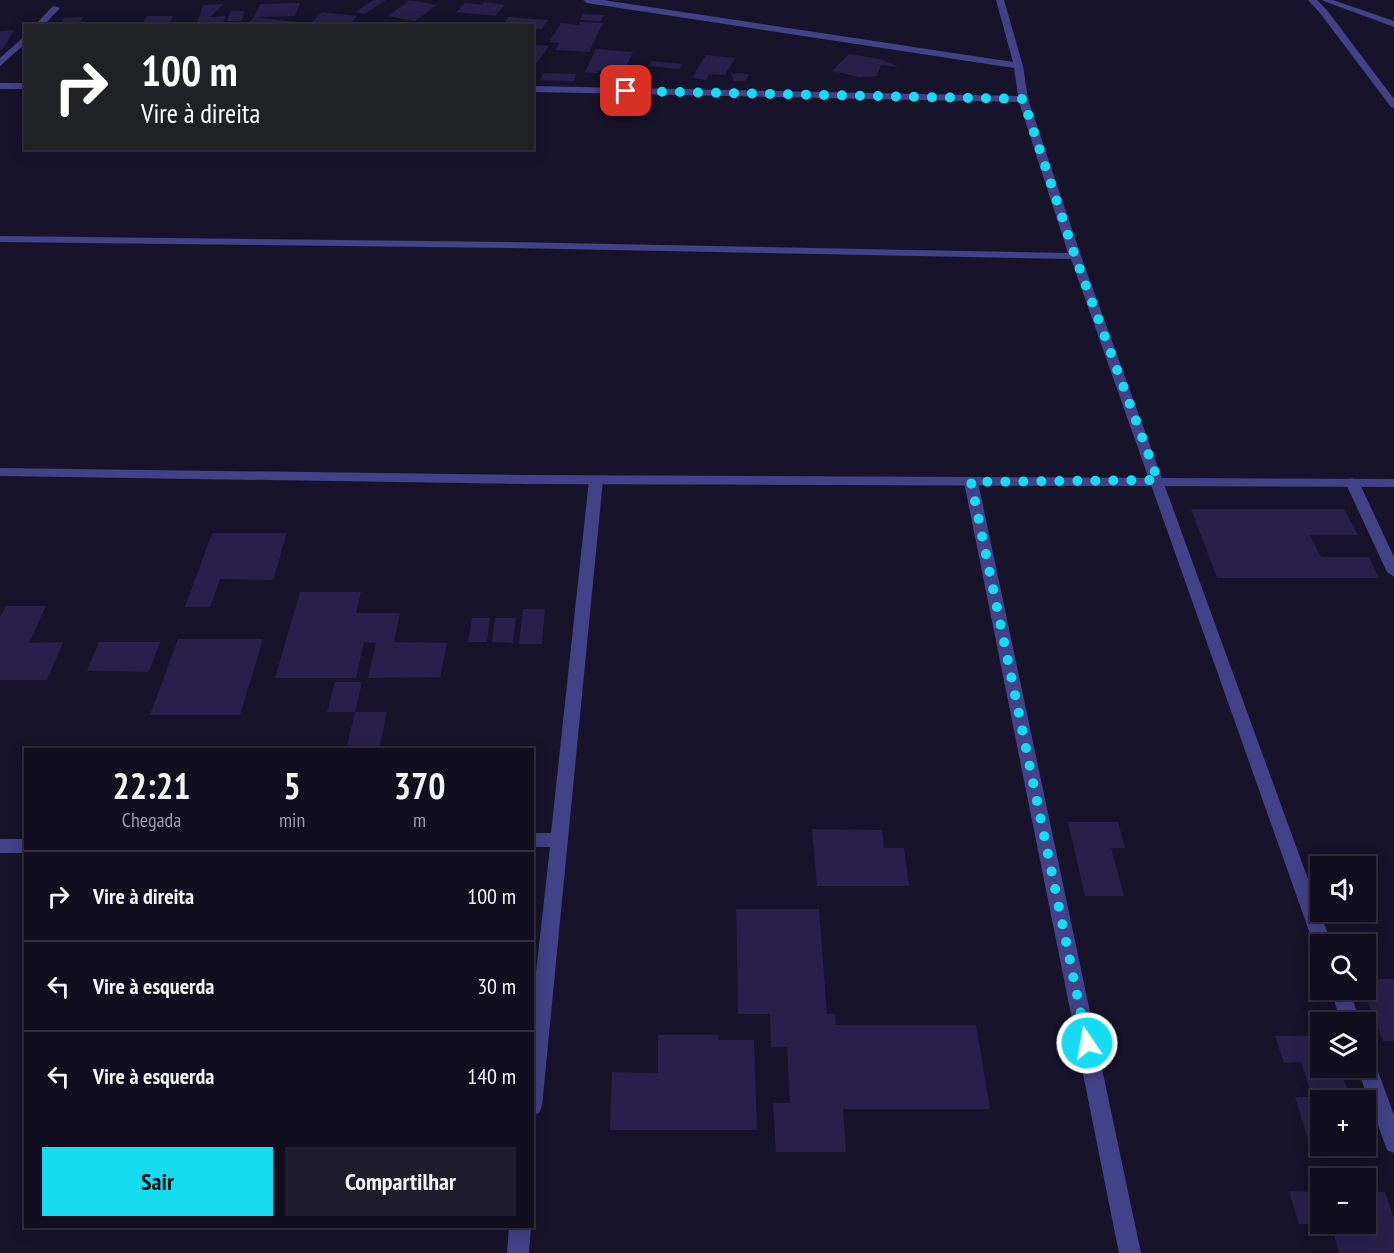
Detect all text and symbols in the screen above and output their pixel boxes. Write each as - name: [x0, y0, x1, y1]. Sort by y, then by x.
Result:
- text: 100 m: [141, 43, 238, 98]
- icon: right: [42, 48, 120, 126]
- pin: [600, 65, 651, 116]
- icon: arrive: [609, 74, 642, 107]
- text: Vire à direita: [141, 96, 260, 130]
- text: 22:21: [113, 762, 190, 809]
- text: 5: [283, 762, 301, 809]
- text: 370: [394, 762, 445, 809]
- text: Chegada: [122, 807, 181, 833]
- text: min: [279, 807, 305, 833]
- text: m: [413, 807, 426, 833]
- map controls: [1310, 856, 1376, 1234]
- button: sound: [1310, 856, 1376, 922]
- icon: right: [42, 880, 75, 913]
- text: Vire à direita: [93, 882, 194, 910]
- text: 100 m: [467, 882, 516, 910]
- button: search: [1310, 934, 1376, 1000]
- icon: left: [42, 970, 75, 1003]
- text: Vire à esquerda: [93, 972, 214, 1000]
- text: 30 m: [477, 972, 516, 1000]
- position arrow: [1055, 1011, 1119, 1075]
- button: layers: [1310, 1012, 1376, 1078]
- icon: left: [42, 1060, 75, 1093]
- text: Vire à esquerda: [93, 1062, 214, 1090]
- text: 140 m: [467, 1062, 516, 1090]
- button: +: [1310, 1090, 1376, 1156]
- button: Sair: [42, 1147, 273, 1216]
- button: Compartilhar: [285, 1147, 516, 1216]
- button: −: [1310, 1168, 1376, 1234]

